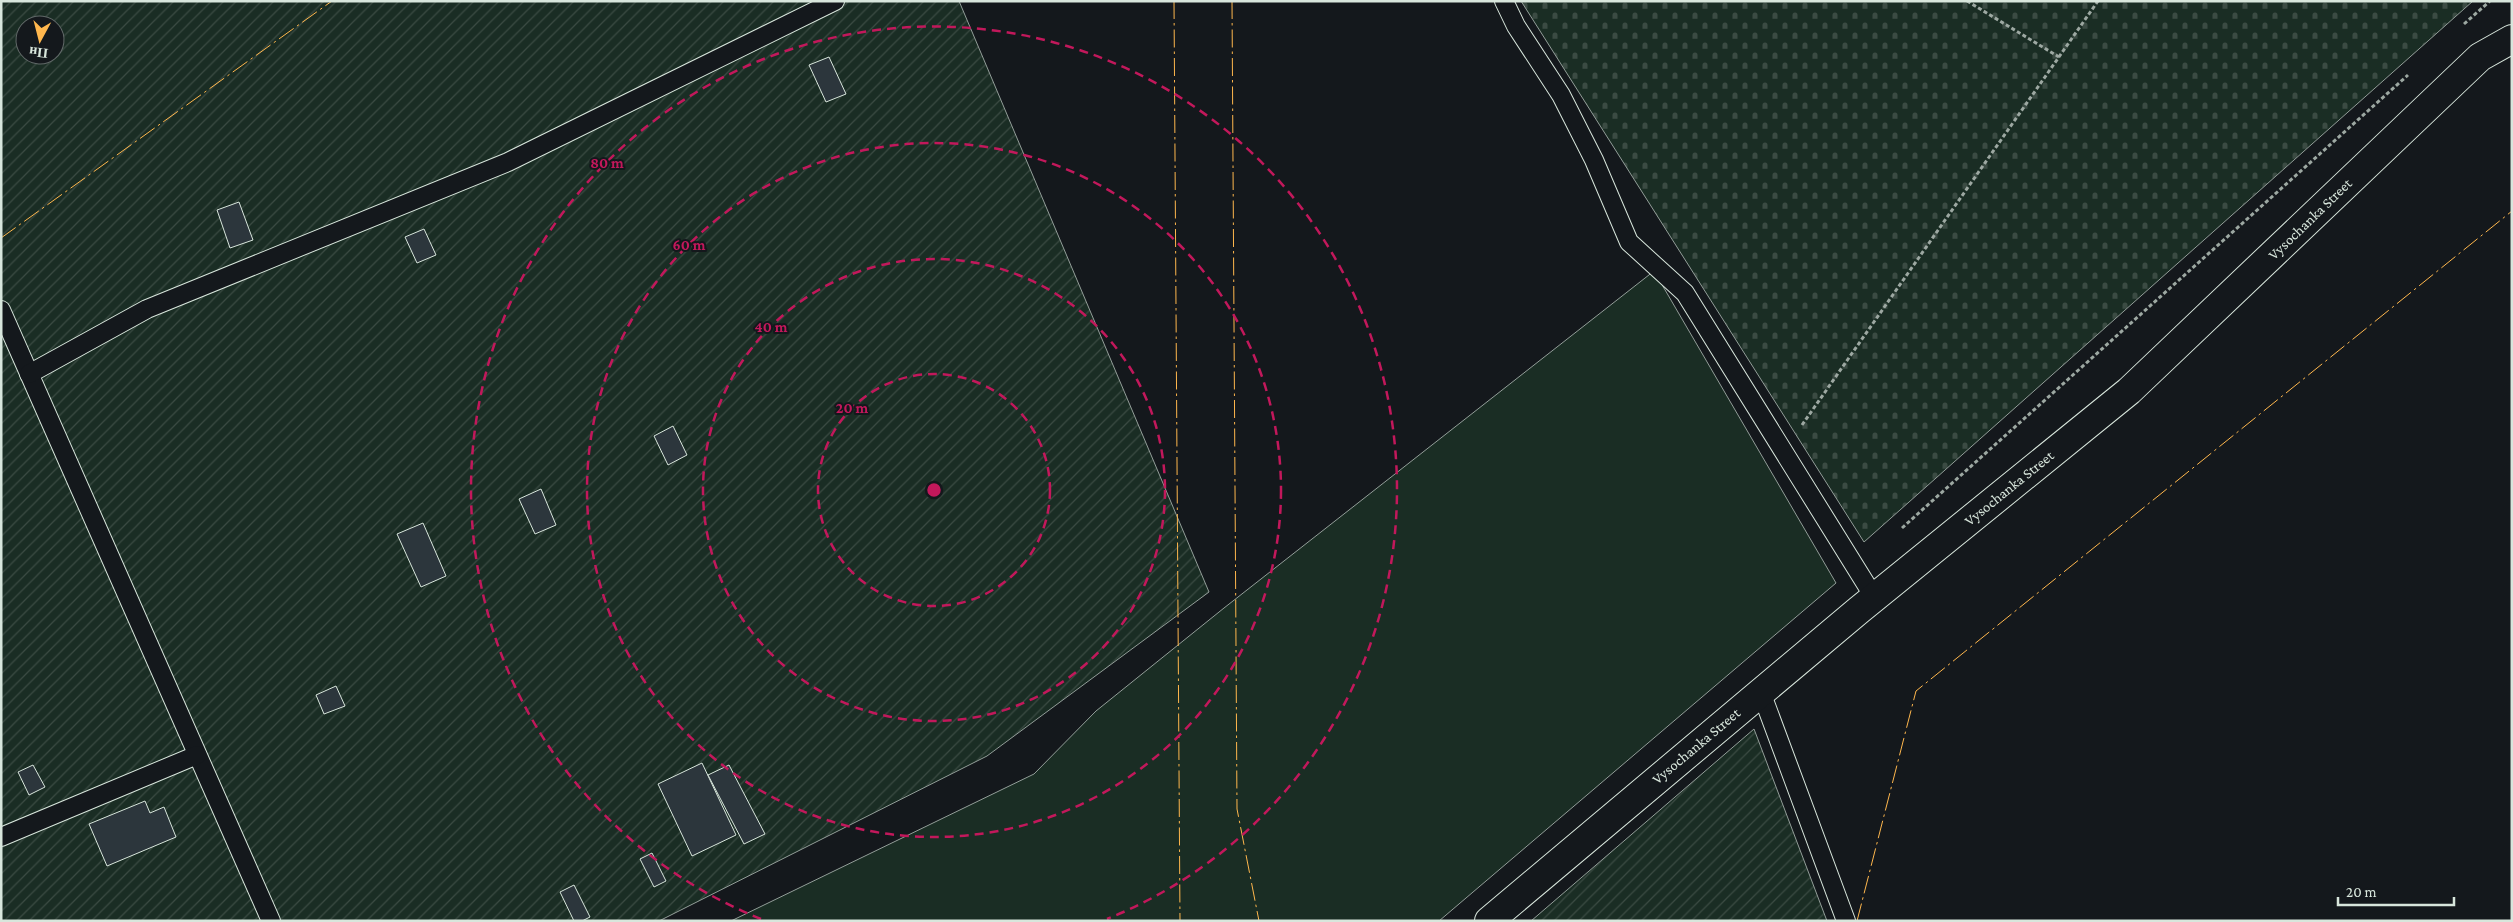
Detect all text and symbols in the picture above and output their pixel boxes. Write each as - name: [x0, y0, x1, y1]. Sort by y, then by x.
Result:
- north arrow: [15, 15, 65, 65]
- text: Пн: [28, 44, 49, 62]
- text: 80 m: [590, 155, 624, 171]
- street label: Vysochanka Street: [2265, 174, 2356, 264]
- text: 60 m: [673, 237, 706, 253]
- text: 40 m: [755, 319, 788, 335]
- text: 20 m: [836, 400, 868, 416]
- street label: Vysochanka Street: [1961, 447, 2058, 530]
- centre of rings: [925, 481, 943, 499]
- street label: Vysochanka Street: [1649, 704, 1745, 788]
- scale bar: [2338, 874, 2454, 906]
- text: 20 m: [2346, 884, 2377, 900]

